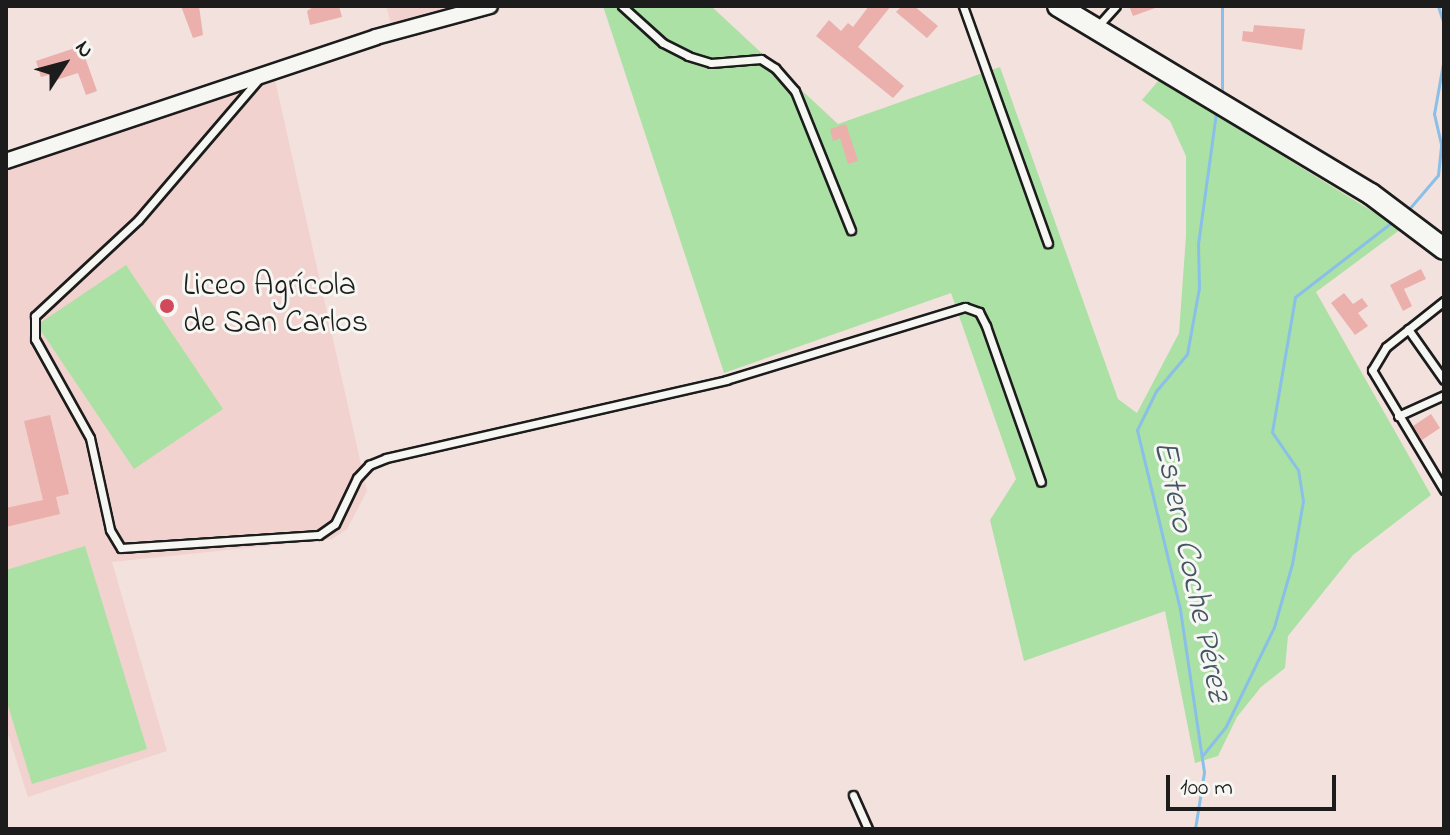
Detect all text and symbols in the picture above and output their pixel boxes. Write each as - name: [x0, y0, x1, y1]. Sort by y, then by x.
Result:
- north arrow: [24, 24, 104, 104]
- text: N: [66, 34, 101, 65]
- place label: Liceo Agrícola de San Carlos: [183, 269, 368, 344]
- marker: Liceo Agrícola de San Carlos: [158, 297, 176, 315]
- water label: Estero Coche Pérez: [1142, 437, 1238, 705]
- scale bar: [1170, 759, 1340, 809]
- text: 100 m: [1180, 771, 1233, 806]

